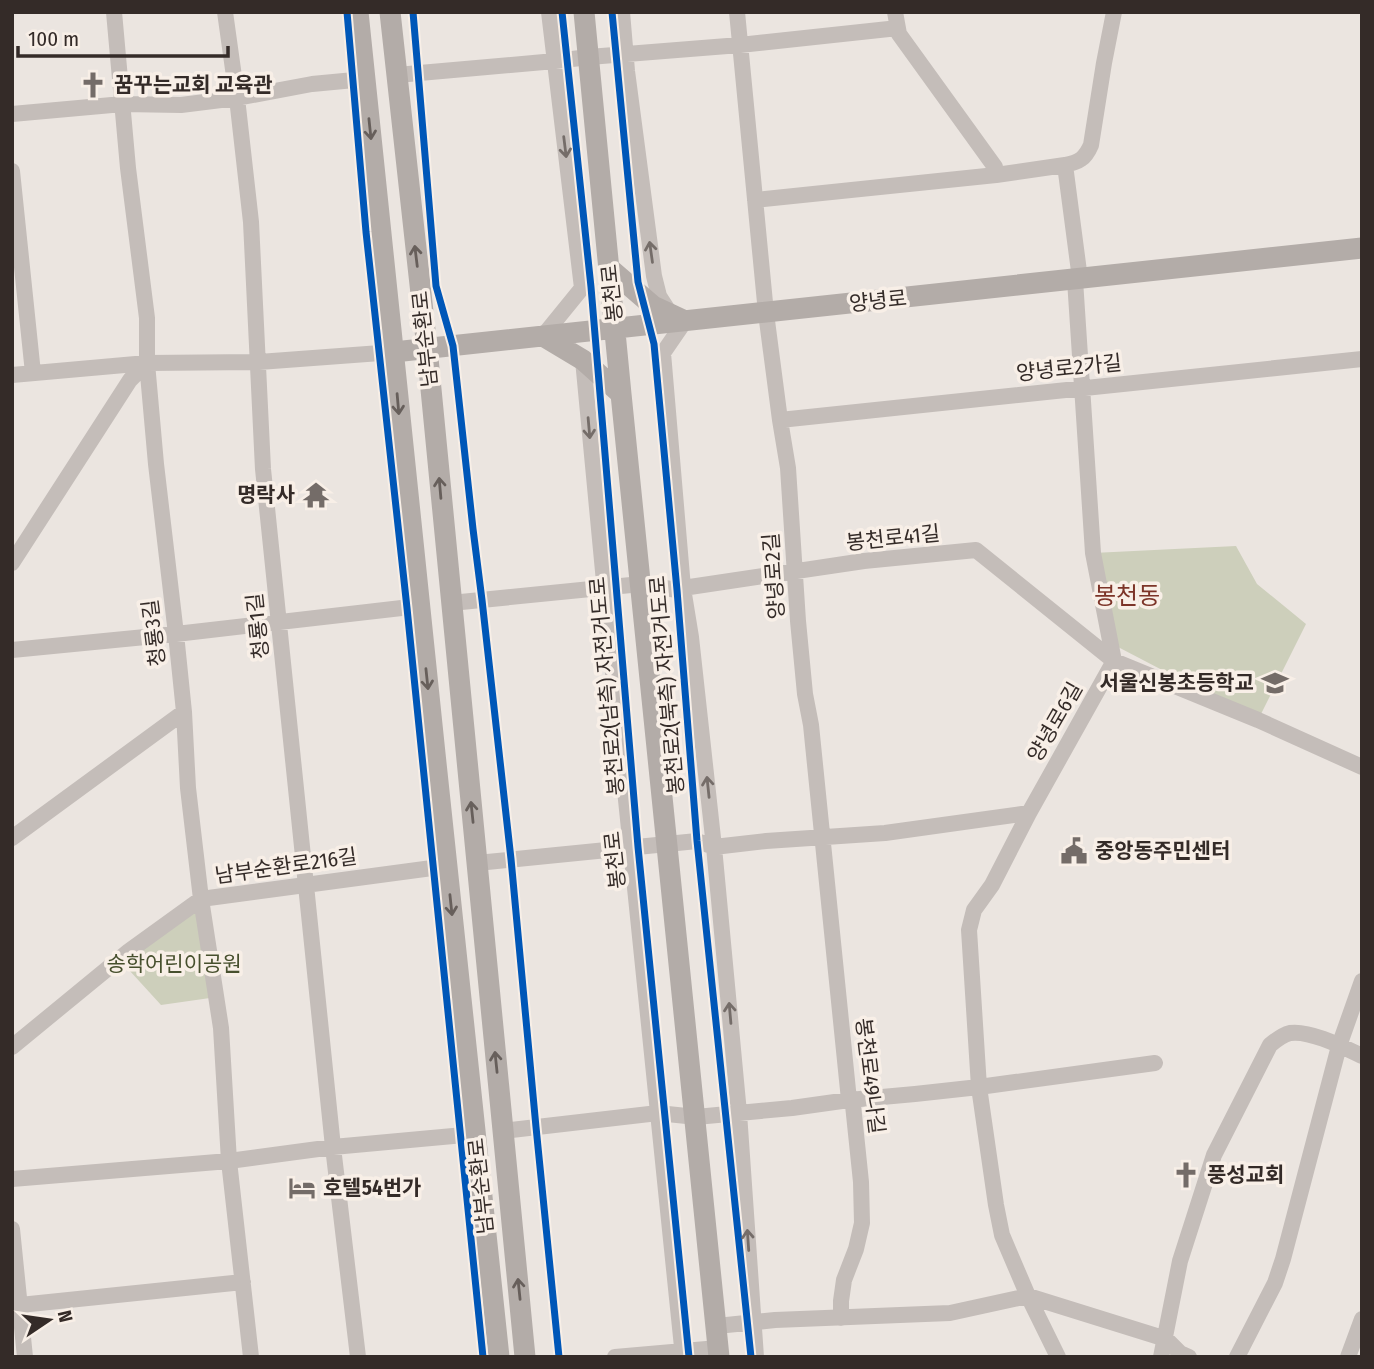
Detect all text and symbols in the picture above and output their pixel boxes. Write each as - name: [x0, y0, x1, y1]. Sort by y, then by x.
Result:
- scale bar: [18, 14, 228, 58]
- text: 100 m: [28, 26, 79, 52]
- church icon: 꿈꾸는교회 교육관: [78, 70, 108, 100]
- place label: 꿈꾸는교회 교육관: [114, 72, 273, 98]
- one-way arrow: [363, 117, 376, 140]
- one-way arrow: [559, 135, 572, 158]
- one-way arrow: [644, 241, 657, 264]
- one-way arrow: [410, 245, 423, 268]
- street label: 봉천로: [596, 263, 628, 323]
- street label: 양녕로: [848, 285, 908, 317]
- street label: 남부순환로: [407, 290, 443, 388]
- street label: 양녕로2가길: [1015, 350, 1123, 386]
- one-way arrow: [392, 392, 405, 415]
- one-way arrow: [583, 417, 596, 439]
- one-way arrow: [433, 477, 446, 499]
- temple icon: 명락사: [301, 480, 331, 510]
- place label: 명락사: [237, 482, 295, 508]
- street label: 봉천로41길: [845, 520, 941, 556]
- street label: 양녕로2길: [758, 532, 790, 620]
- street label: 봉천로2(북측) 자전거도로: [644, 574, 690, 796]
- street label: 봉천로2(남측) 자전거도로: [584, 575, 630, 797]
- district label: 봉천동: [1094, 582, 1160, 610]
- street label: 청룡1길: [242, 592, 274, 660]
- street label: 청룡3길: [137, 598, 171, 668]
- one-way arrow: [421, 667, 434, 690]
- school or university icon: 서울신봉초등학교: [1260, 668, 1290, 698]
- place label: 서울신봉초등학교: [1099, 670, 1254, 696]
- street label: 양녕로6길: [1022, 678, 1088, 766]
- one-way arrow: [701, 776, 714, 798]
- one-way arrow: [465, 801, 478, 823]
- street label: 봉천로: [599, 830, 631, 890]
- public building icon: 중앙동주민센터: [1059, 836, 1089, 866]
- place label: 중앙동주민센터: [1095, 838, 1230, 864]
- street label: 남부순환로216길: [213, 843, 359, 889]
- one-way arrow: [445, 893, 458, 916]
- park label: 송학어린이공원: [106, 951, 242, 977]
- one-way arrow: [723, 1002, 736, 1025]
- street label: 봉천로49나길: [850, 1017, 890, 1135]
- one-way arrow: [490, 1052, 503, 1074]
- street label: 남부순환로: [463, 1137, 499, 1235]
- church icon: 풍성교회: [1171, 1160, 1201, 1190]
- place label: 풍성교회: [1207, 1162, 1284, 1188]
- hotel icon: 호텔54번가: [287, 1173, 317, 1203]
- place label: 호텔54번가: [323, 1175, 421, 1201]
- one-way arrow: [741, 1229, 754, 1252]
- one-way arrow: [512, 1278, 525, 1301]
- north arrow: [14, 1285, 84, 1355]
- text: N: [53, 1308, 78, 1324]

